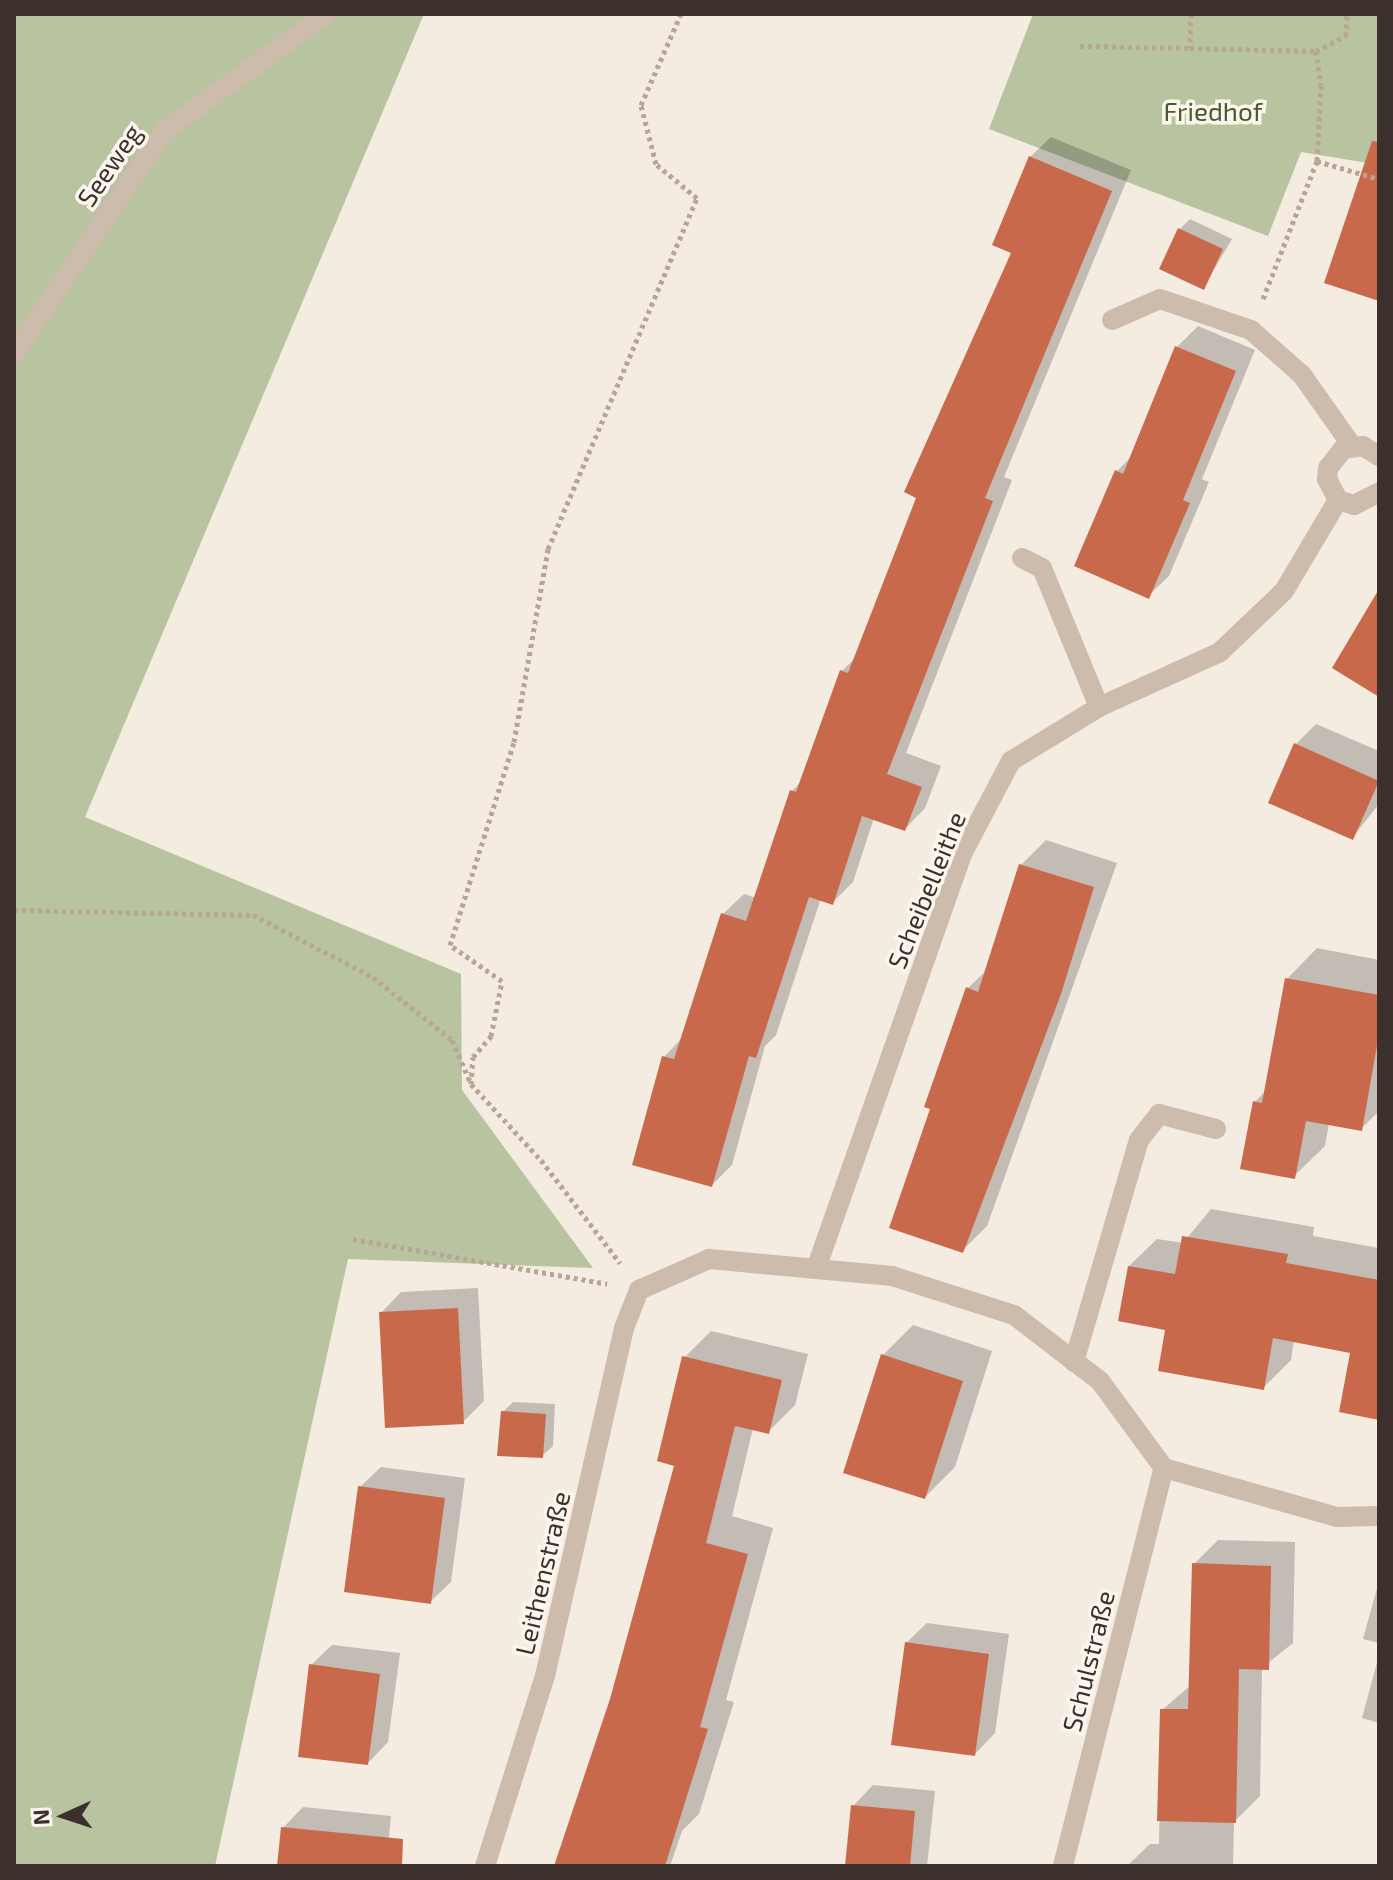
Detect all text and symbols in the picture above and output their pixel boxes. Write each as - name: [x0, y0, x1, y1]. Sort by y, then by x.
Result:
- park label: Friedhof: [1163, 95, 1263, 127]
- street label: Seeweg: [70, 118, 148, 212]
- street label: Scheibelleithe: [880, 807, 972, 973]
- street label: Leithenstraße: [508, 1488, 576, 1658]
- street label: Schulstraße: [1055, 1587, 1121, 1735]
- north arrow: [24, 1776, 104, 1856]
- text: N: [27, 1809, 53, 1826]

